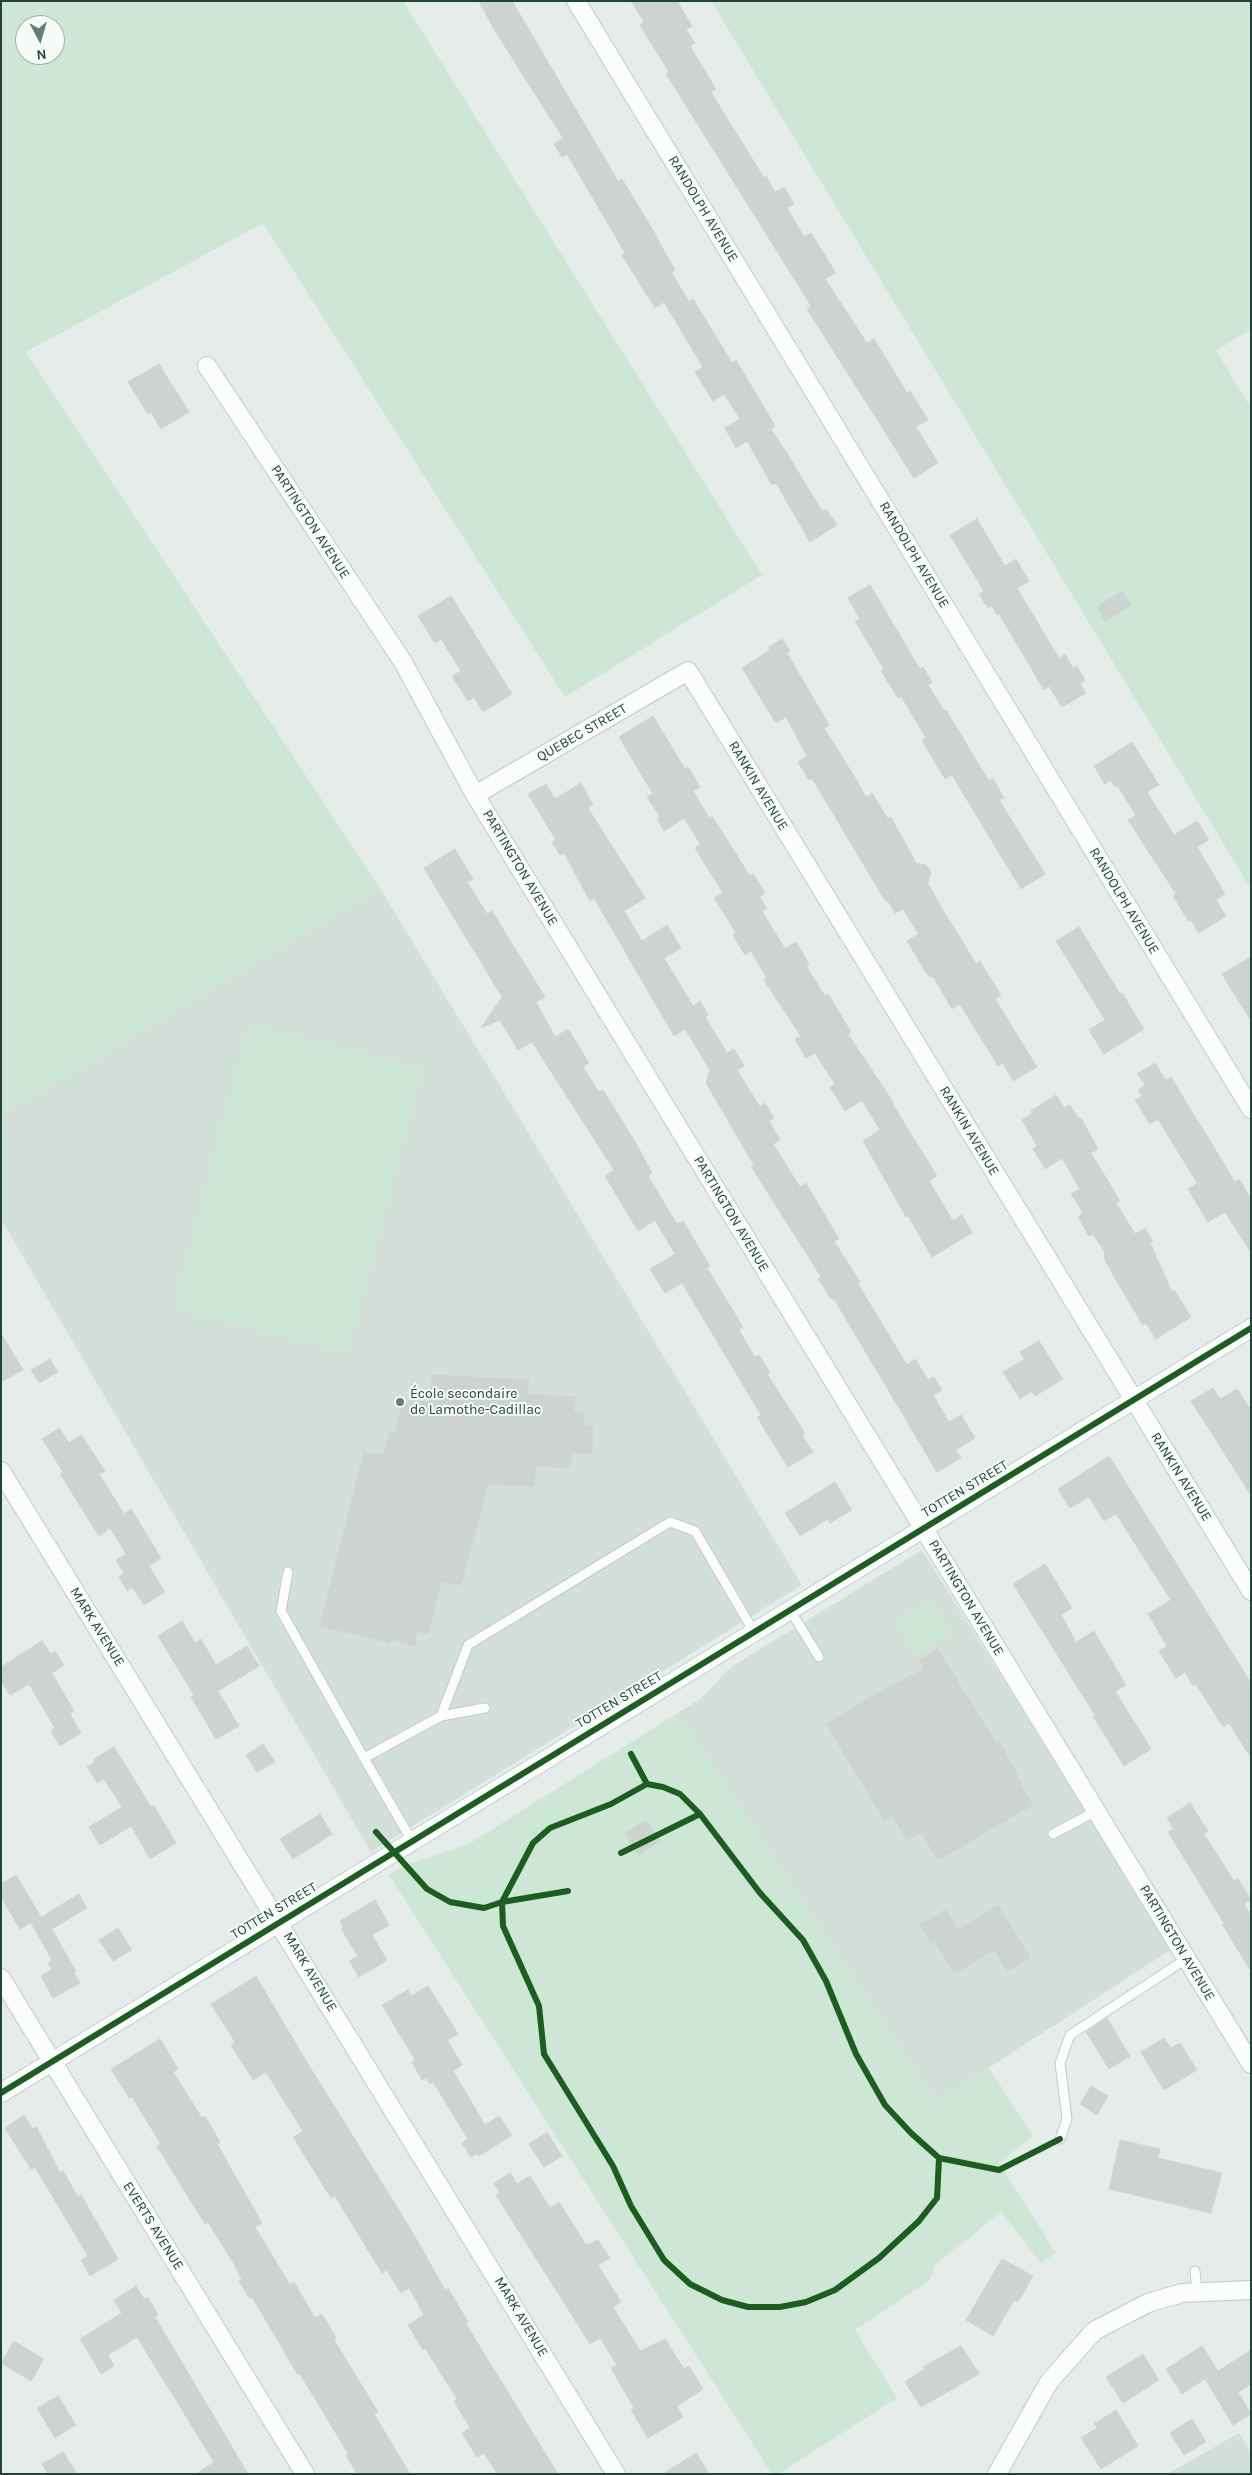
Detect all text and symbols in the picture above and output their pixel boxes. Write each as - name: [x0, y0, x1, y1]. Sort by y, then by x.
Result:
- north arrow: [15, 15, 65, 65]
- text: N: [36, 45, 47, 63]
- street label: RANDOLPH AVENUE: [665, 153, 741, 265]
- street label: PARTINGTON AVENUE: [267, 462, 353, 582]
- street label: RANDOLPH AVENUE: [876, 499, 952, 611]
- street label: QUEBEC STREET: [534, 700, 630, 766]
- street label: RANKIN AVENUE: [725, 738, 791, 834]
- street label: PARTINGTON AVENUE: [479, 807, 561, 929]
- street label: RANDOLPH AVENUE: [1086, 845, 1162, 957]
- street label: RANKIN AVENUE: [936, 1083, 1002, 1179]
- street label: PARTINGTON AVENUE: [690, 1153, 772, 1275]
- place label: École secondaire de Lamothe-Cadillac: [410, 1386, 541, 1418]
- marker: École secondaire de Lamothe-Cadillac: [394, 1396, 406, 1408]
- street label: RANKIN AVENUE: [1147, 1430, 1215, 1524]
- street label: TOTTEN STREET: [919, 1457, 1011, 1521]
- street label: PARTINGTON AVENUE: [925, 1537, 1007, 1659]
- street label: MARK AVENUE: [66, 1584, 128, 1670]
- street label: TOTTEN STREET: [573, 1668, 665, 1732]
- street label: TOTTEN STREET: [228, 1879, 320, 1943]
- street label: PARTINGTON AVENUE: [1136, 1882, 1218, 2004]
- street label: MARK AVENUE: [280, 1929, 340, 2015]
- street label: EVERTS AVENUE: [119, 2179, 187, 2273]
- street label: MARK AVENUE: [491, 2274, 551, 2360]

